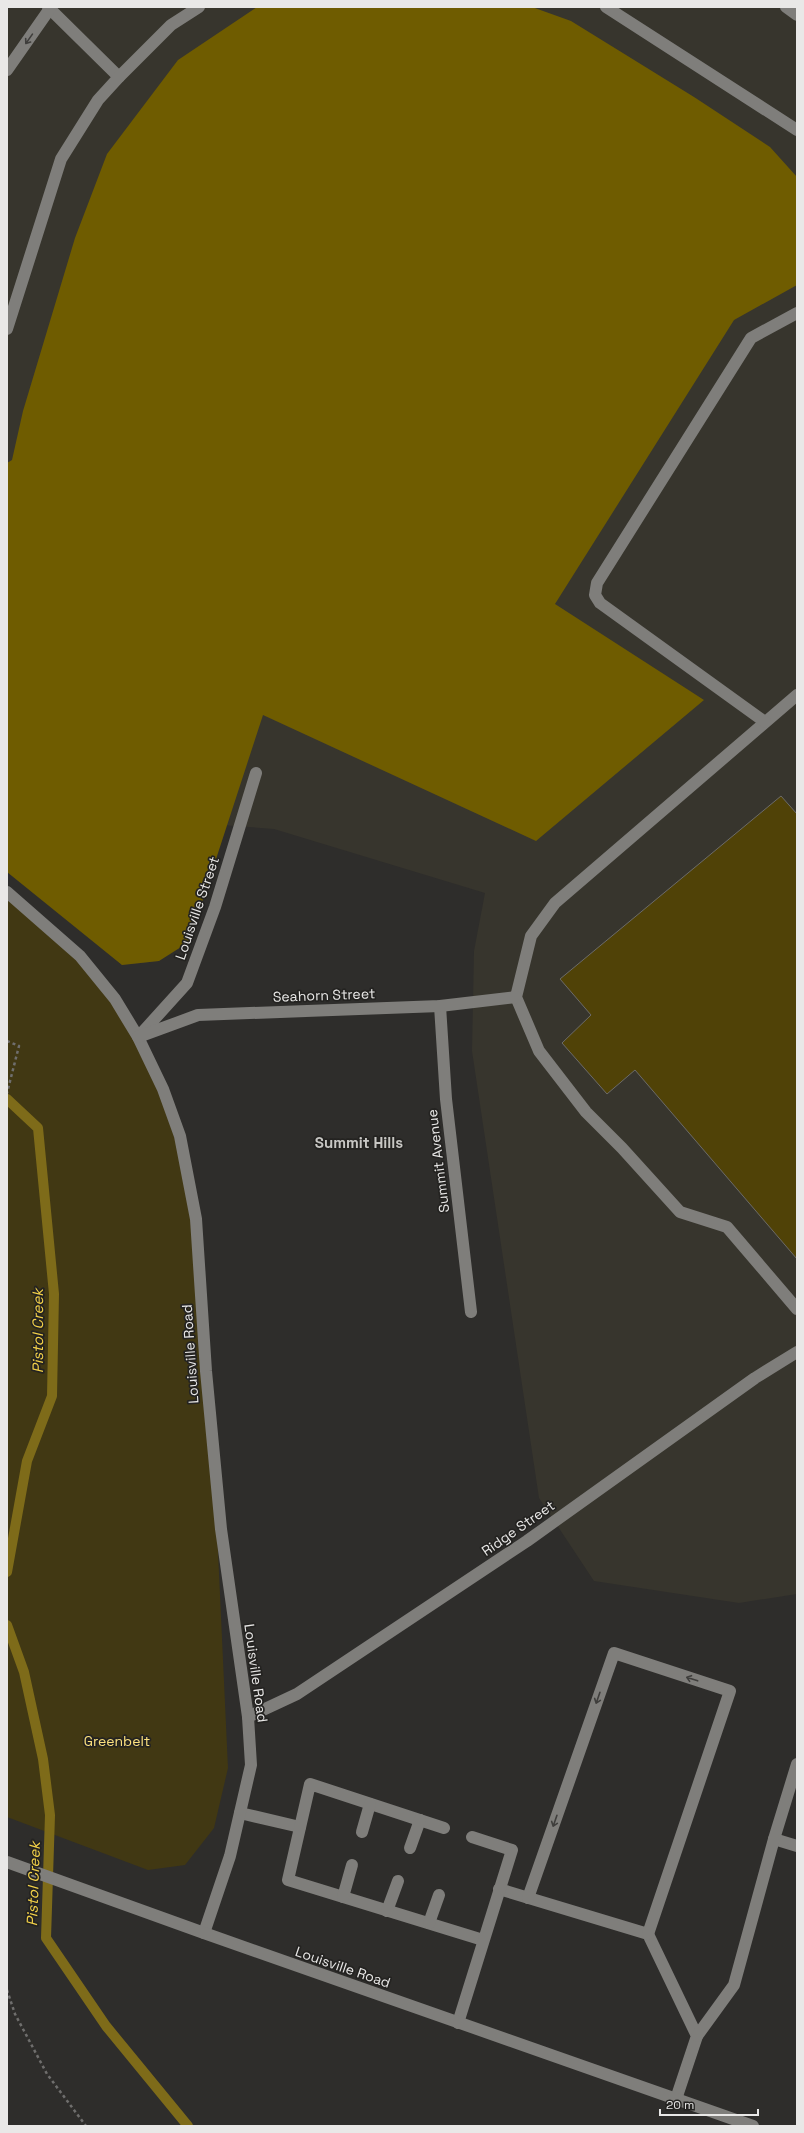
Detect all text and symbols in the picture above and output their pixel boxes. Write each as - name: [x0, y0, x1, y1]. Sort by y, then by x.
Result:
- one-way arrow: [25, 33, 33, 44]
- street label: Louisville Street: [171, 854, 223, 962]
- street label: Seahorn Street: [273, 984, 375, 1006]
- street label: Summit Avenue: [423, 1108, 453, 1214]
- district label: Summit Hills: [315, 1133, 403, 1152]
- water label: Pistol Creek: [28, 1287, 47, 1373]
- street label: Louisville Road: [178, 1304, 202, 1404]
- street label: Ridge Street: [478, 1496, 558, 1560]
- street label: Louisville Road: [240, 1623, 272, 1723]
- one-way arrow: [687, 1674, 699, 1682]
- one-way arrow: [594, 1692, 601, 1705]
- park label: Greenbelt: [84, 1732, 150, 1750]
- one-way arrow: [551, 1815, 559, 1827]
- water label: Pistol Creek: [22, 1839, 44, 1927]
- street label: Louisville Road: [293, 1942, 393, 1992]
- scale bar: [660, 2091, 758, 2117]
- text: 20 m: [666, 2097, 694, 2113]

